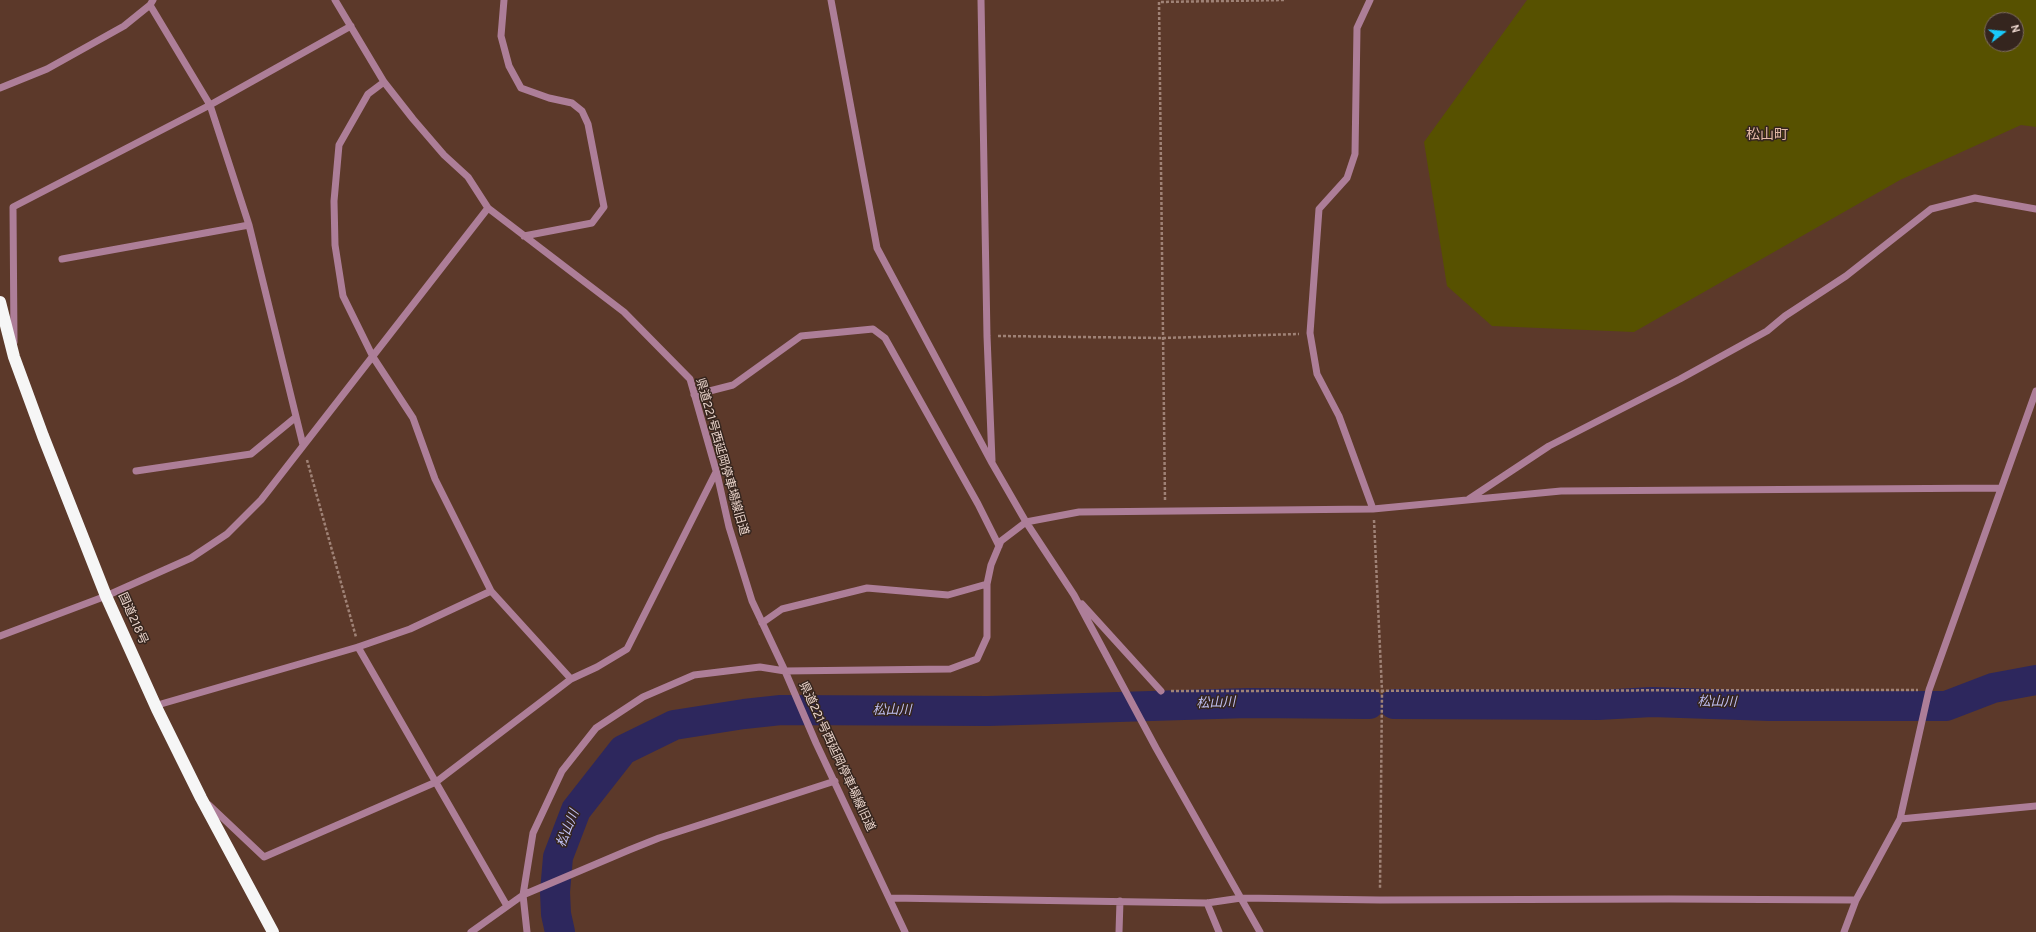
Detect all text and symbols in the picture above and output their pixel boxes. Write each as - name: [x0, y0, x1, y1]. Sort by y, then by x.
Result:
- north arrow: [1984, 12, 2024, 52]
- text: N: [2007, 23, 2022, 35]
- district label: 松山町: [1746, 128, 1788, 144]
- street label: 県道221号西延岡停車場線旧道: [692, 377, 750, 537]
- street label: 国道218号: [114, 591, 150, 647]
- street label: 県道221号西延岡停車場線旧道: [795, 680, 877, 834]
- water label: 松山川: [1697, 695, 1737, 711]
- water label: 松山川: [1196, 696, 1236, 712]
- water label: 松山川: [873, 703, 911, 719]
- water label: 松山川: [554, 808, 584, 850]

